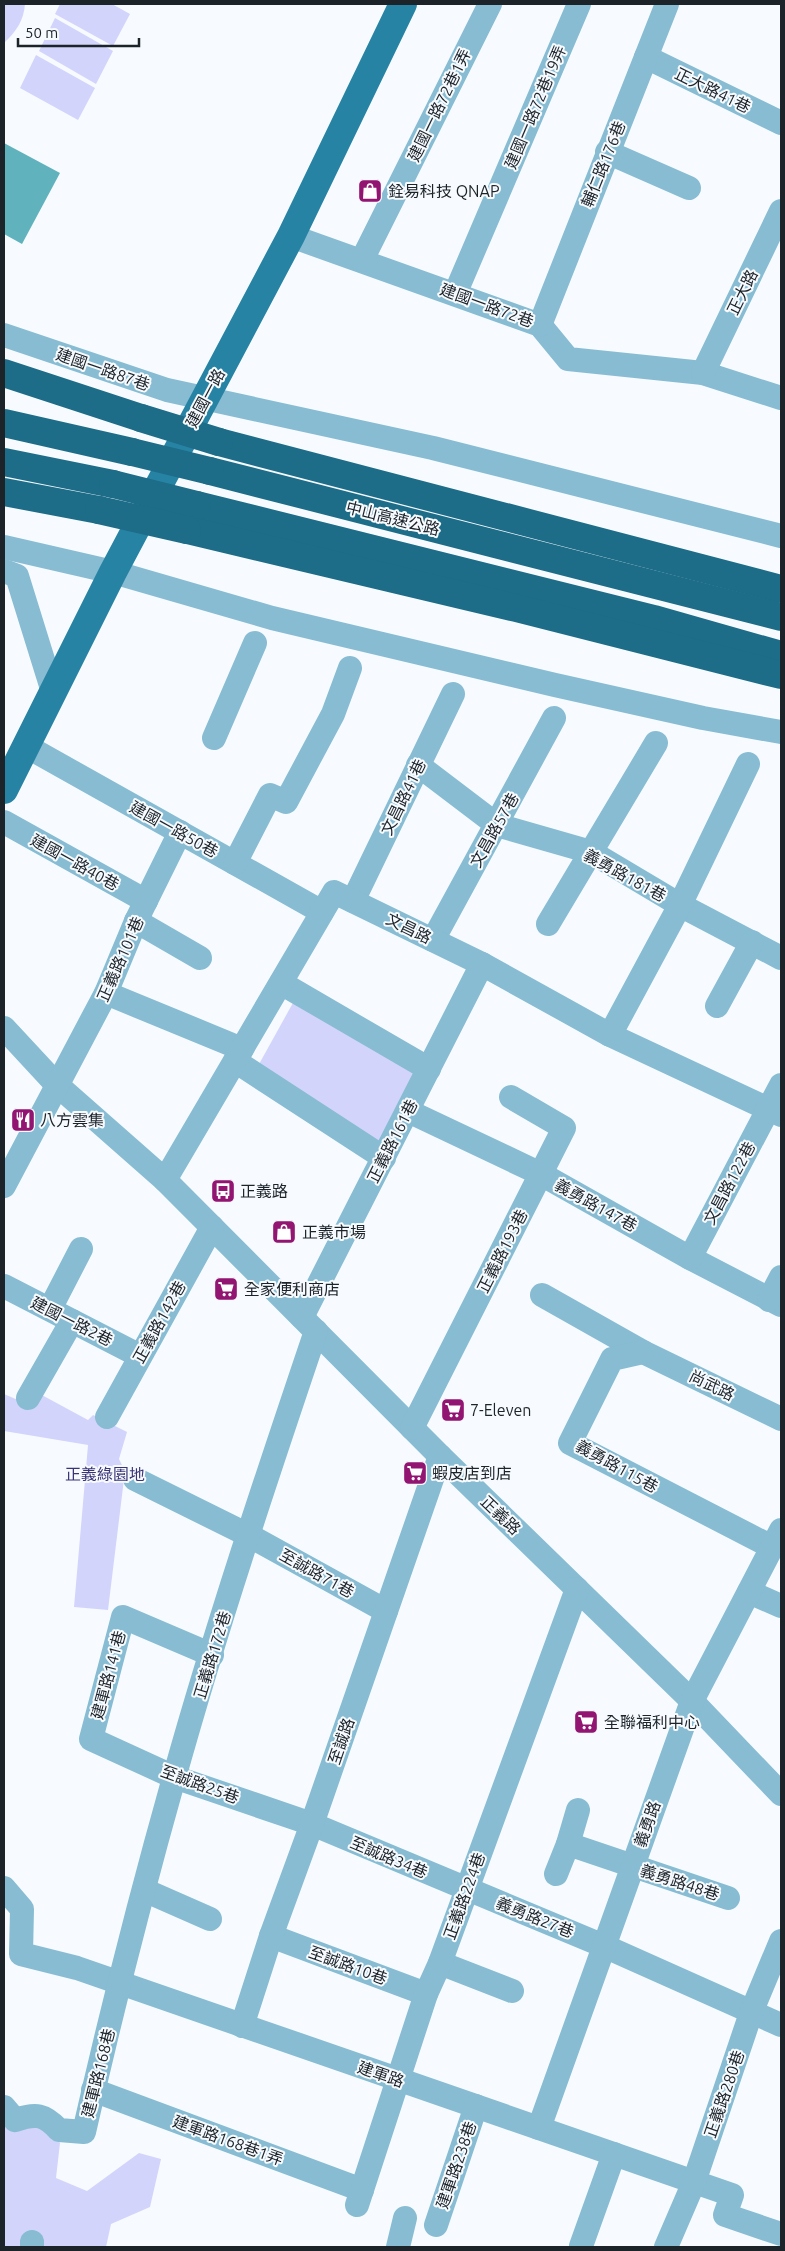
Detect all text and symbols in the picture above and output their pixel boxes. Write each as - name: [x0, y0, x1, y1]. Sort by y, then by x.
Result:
- scale bar: [18, 15, 139, 47]
- text: 50 m: [25, 24, 58, 41]
- street label: 建國一路72巷19弄: [501, 43, 569, 171]
- street label: 建國一路72巷1弄: [404, 46, 474, 164]
- street label: 正大路41巷: [672, 64, 754, 116]
- street label: 輔仁路176巷: [578, 118, 628, 210]
- shop icon: 銓易科技 QNAP: [357, 178, 383, 204]
- place label: 銓易科技 QNAP: [388, 182, 499, 200]
- street label: 正大路: [723, 266, 761, 318]
- street label: 建國一路72巷: [438, 280, 536, 330]
- street label: 建國一路87巷: [54, 345, 152, 393]
- street label: 建國一路: [182, 366, 228, 430]
- street label: 中山高速公路: [344, 498, 442, 538]
- street label: 文昌路41巷: [377, 756, 429, 838]
- street label: 文昌路57巷: [466, 790, 522, 870]
- street label: 建國一路50巷: [127, 797, 221, 861]
- street label: 建國一路40巷: [28, 830, 122, 894]
- street label: 義勇路181巷: [581, 845, 669, 905]
- street label: 文昌路: [383, 909, 435, 947]
- street label: 正義路101巷: [93, 914, 147, 1004]
- street label: 正義路161巷: [363, 1096, 421, 1186]
- restaurant icon: 八方雲集: [10, 1107, 36, 1133]
- place label: 八方雲集: [40, 1111, 104, 1129]
- street label: 文昌路122巷: [700, 1139, 758, 1227]
- street label: 義勇路147巷: [552, 1175, 640, 1235]
- bus stop icon: 正義路: [210, 1178, 236, 1204]
- place label: 正義路: [240, 1182, 288, 1200]
- street label: 正義路193巷: [473, 1206, 531, 1296]
- shop icon: 正義市場: [271, 1219, 297, 1245]
- place label: 正義市場: [302, 1223, 366, 1241]
- supermarket icon: 全家便利商店: [213, 1276, 239, 1302]
- street label: 正義路142巷: [129, 1278, 189, 1366]
- place label: 全家便利商店: [244, 1280, 340, 1298]
- street label: 建國一路2巷: [28, 1293, 116, 1349]
- street label: 尚武路: [686, 1366, 738, 1404]
- supermarket icon: 7-Eleven: [440, 1397, 466, 1423]
- place label: 7-Eleven: [470, 1401, 531, 1419]
- street label: 義勇路115巷: [573, 1436, 661, 1496]
- supermarket icon: 蝦皮店到店: [402, 1460, 428, 1486]
- place label: 蝦皮店到店: [432, 1464, 512, 1482]
- park label: 正義綠園地: [65, 1465, 145, 1483]
- street label: 正義路: [477, 1492, 525, 1538]
- street label: 至誠路71巷: [277, 1545, 357, 1601]
- street label: 正義路172巷: [190, 1609, 234, 1701]
- street label: 建軍路141巷: [88, 1629, 128, 1721]
- supermarket icon: 全聯福利中心: [573, 1709, 599, 1735]
- place label: 全聯福利中心: [604, 1713, 700, 1731]
- street label: 至誠路: [325, 1715, 357, 1767]
- street label: 至誠路25巷: [158, 1762, 242, 1806]
- street label: 義勇路: [630, 1798, 664, 1850]
- street label: 至誠路34巷: [348, 1833, 430, 1881]
- street label: 正義路224巷: [440, 1850, 488, 1942]
- street label: 義勇路48巷: [638, 1861, 722, 1903]
- street label: 義勇路27巷: [494, 1893, 576, 1941]
- street label: 至誠路10巷: [306, 1943, 390, 1987]
- street label: 建軍路168巷: [78, 2027, 118, 2119]
- street label: 正義路280巷: [701, 2048, 747, 2140]
- street label: 建軍路: [355, 2058, 407, 2090]
- street label: 建軍路168巷1弄: [170, 2112, 286, 2168]
- street label: 建軍路238巷: [433, 2119, 479, 2211]

